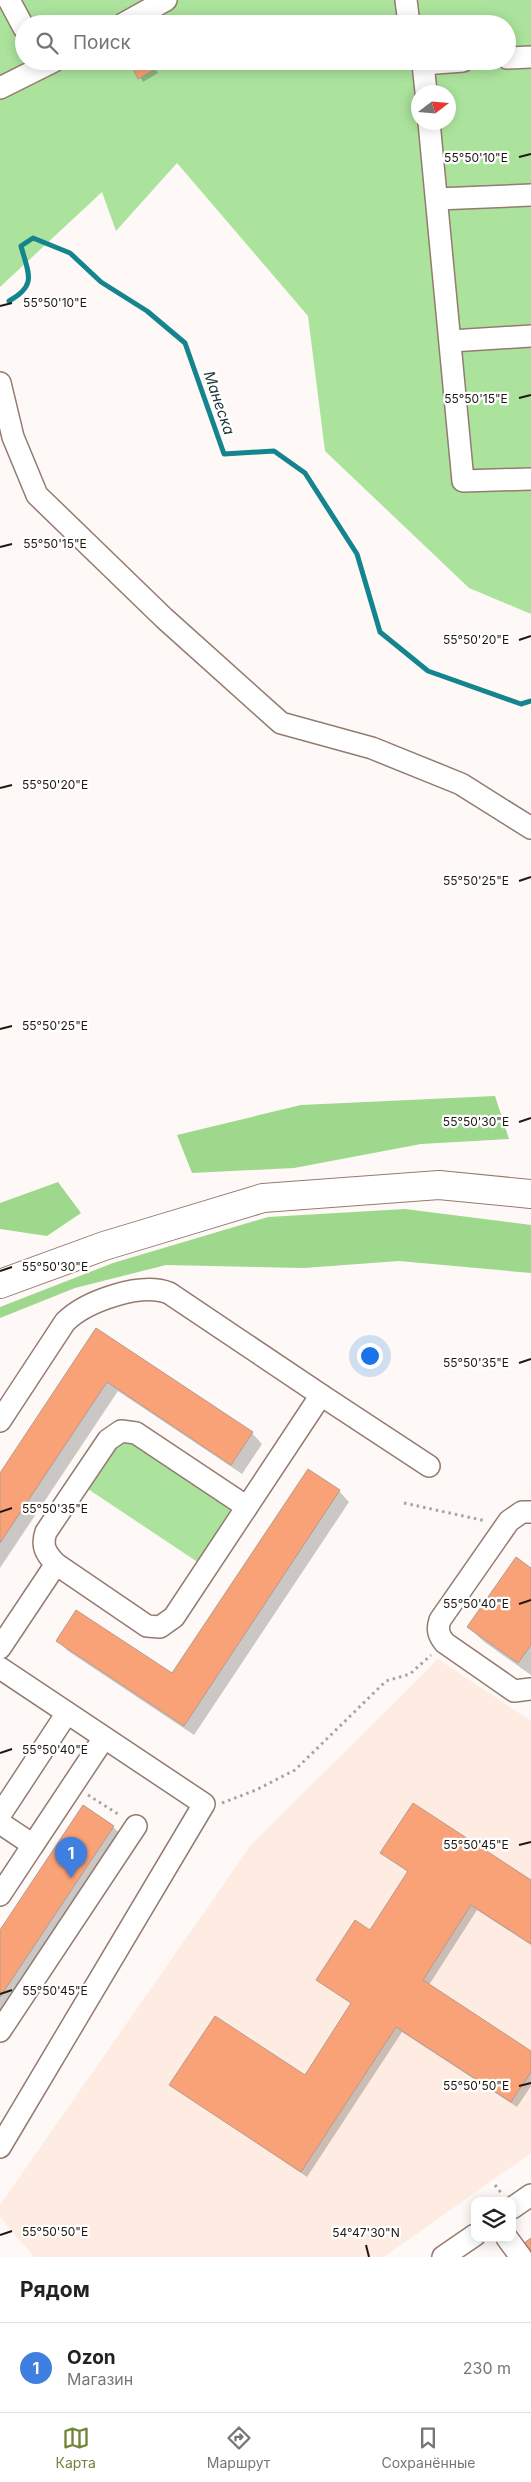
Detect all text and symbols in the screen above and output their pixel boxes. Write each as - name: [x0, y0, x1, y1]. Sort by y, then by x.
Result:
- search box: [15, 15, 516, 70]
- icon: search: [33, 29, 61, 57]
- text: Поиск: [73, 31, 131, 54]
- north arrow: [411, 85, 456, 130]
- text: 55°50'10"E: [444, 150, 508, 165]
- text: 55°50'10"E: [23, 295, 87, 310]
- water label: Манеска: [200, 368, 239, 437]
- text: 55°50'15"E: [444, 391, 508, 406]
- text: 55°50'15"E: [23, 536, 87, 551]
- text: 55°50'20"E: [443, 632, 509, 647]
- text: 55°50'20"E: [22, 777, 88, 792]
- text: 55°50'25"E: [443, 873, 509, 888]
- text: 55°50'25"E: [22, 1018, 88, 1033]
- text: 55°50'30"E: [443, 1114, 509, 1129]
- text: 55°50'30"E: [22, 1259, 88, 1274]
- your location: [357, 1343, 383, 1369]
- text: 55°50'35"E: [443, 1355, 509, 1370]
- text: 55°50'35"E: [22, 1501, 88, 1516]
- text: 55°50'40"E: [443, 1596, 509, 1611]
- text: 55°50'40"E: [22, 1742, 88, 1757]
- pin: 1: [55, 1837, 87, 1878]
- text: 55°50'45"E: [443, 1837, 509, 1852]
- text: 55°50'45"E: [22, 1983, 88, 1998]
- text: 55°50'50"E: [443, 2078, 509, 2093]
- map controls: [471, 2197, 516, 2242]
- button: layers: [471, 2197, 516, 2242]
- text: 55°50'50"E: [22, 2224, 88, 2239]
- text: 54°47'30"N: [332, 2225, 400, 2240]
- text: Рядом: [20, 2277, 90, 2302]
- text: Ozon: [67, 2346, 116, 2369]
- text: 1: [33, 2358, 39, 2378]
- text: 230 m: [463, 2358, 511, 2378]
- text: Магазин: [67, 2369, 133, 2389]
- tab: Карта: [56, 2424, 96, 2471]
- tab: Маршрут: [207, 2424, 270, 2471]
- tab: Сохранённые: [381, 2424, 475, 2471]

